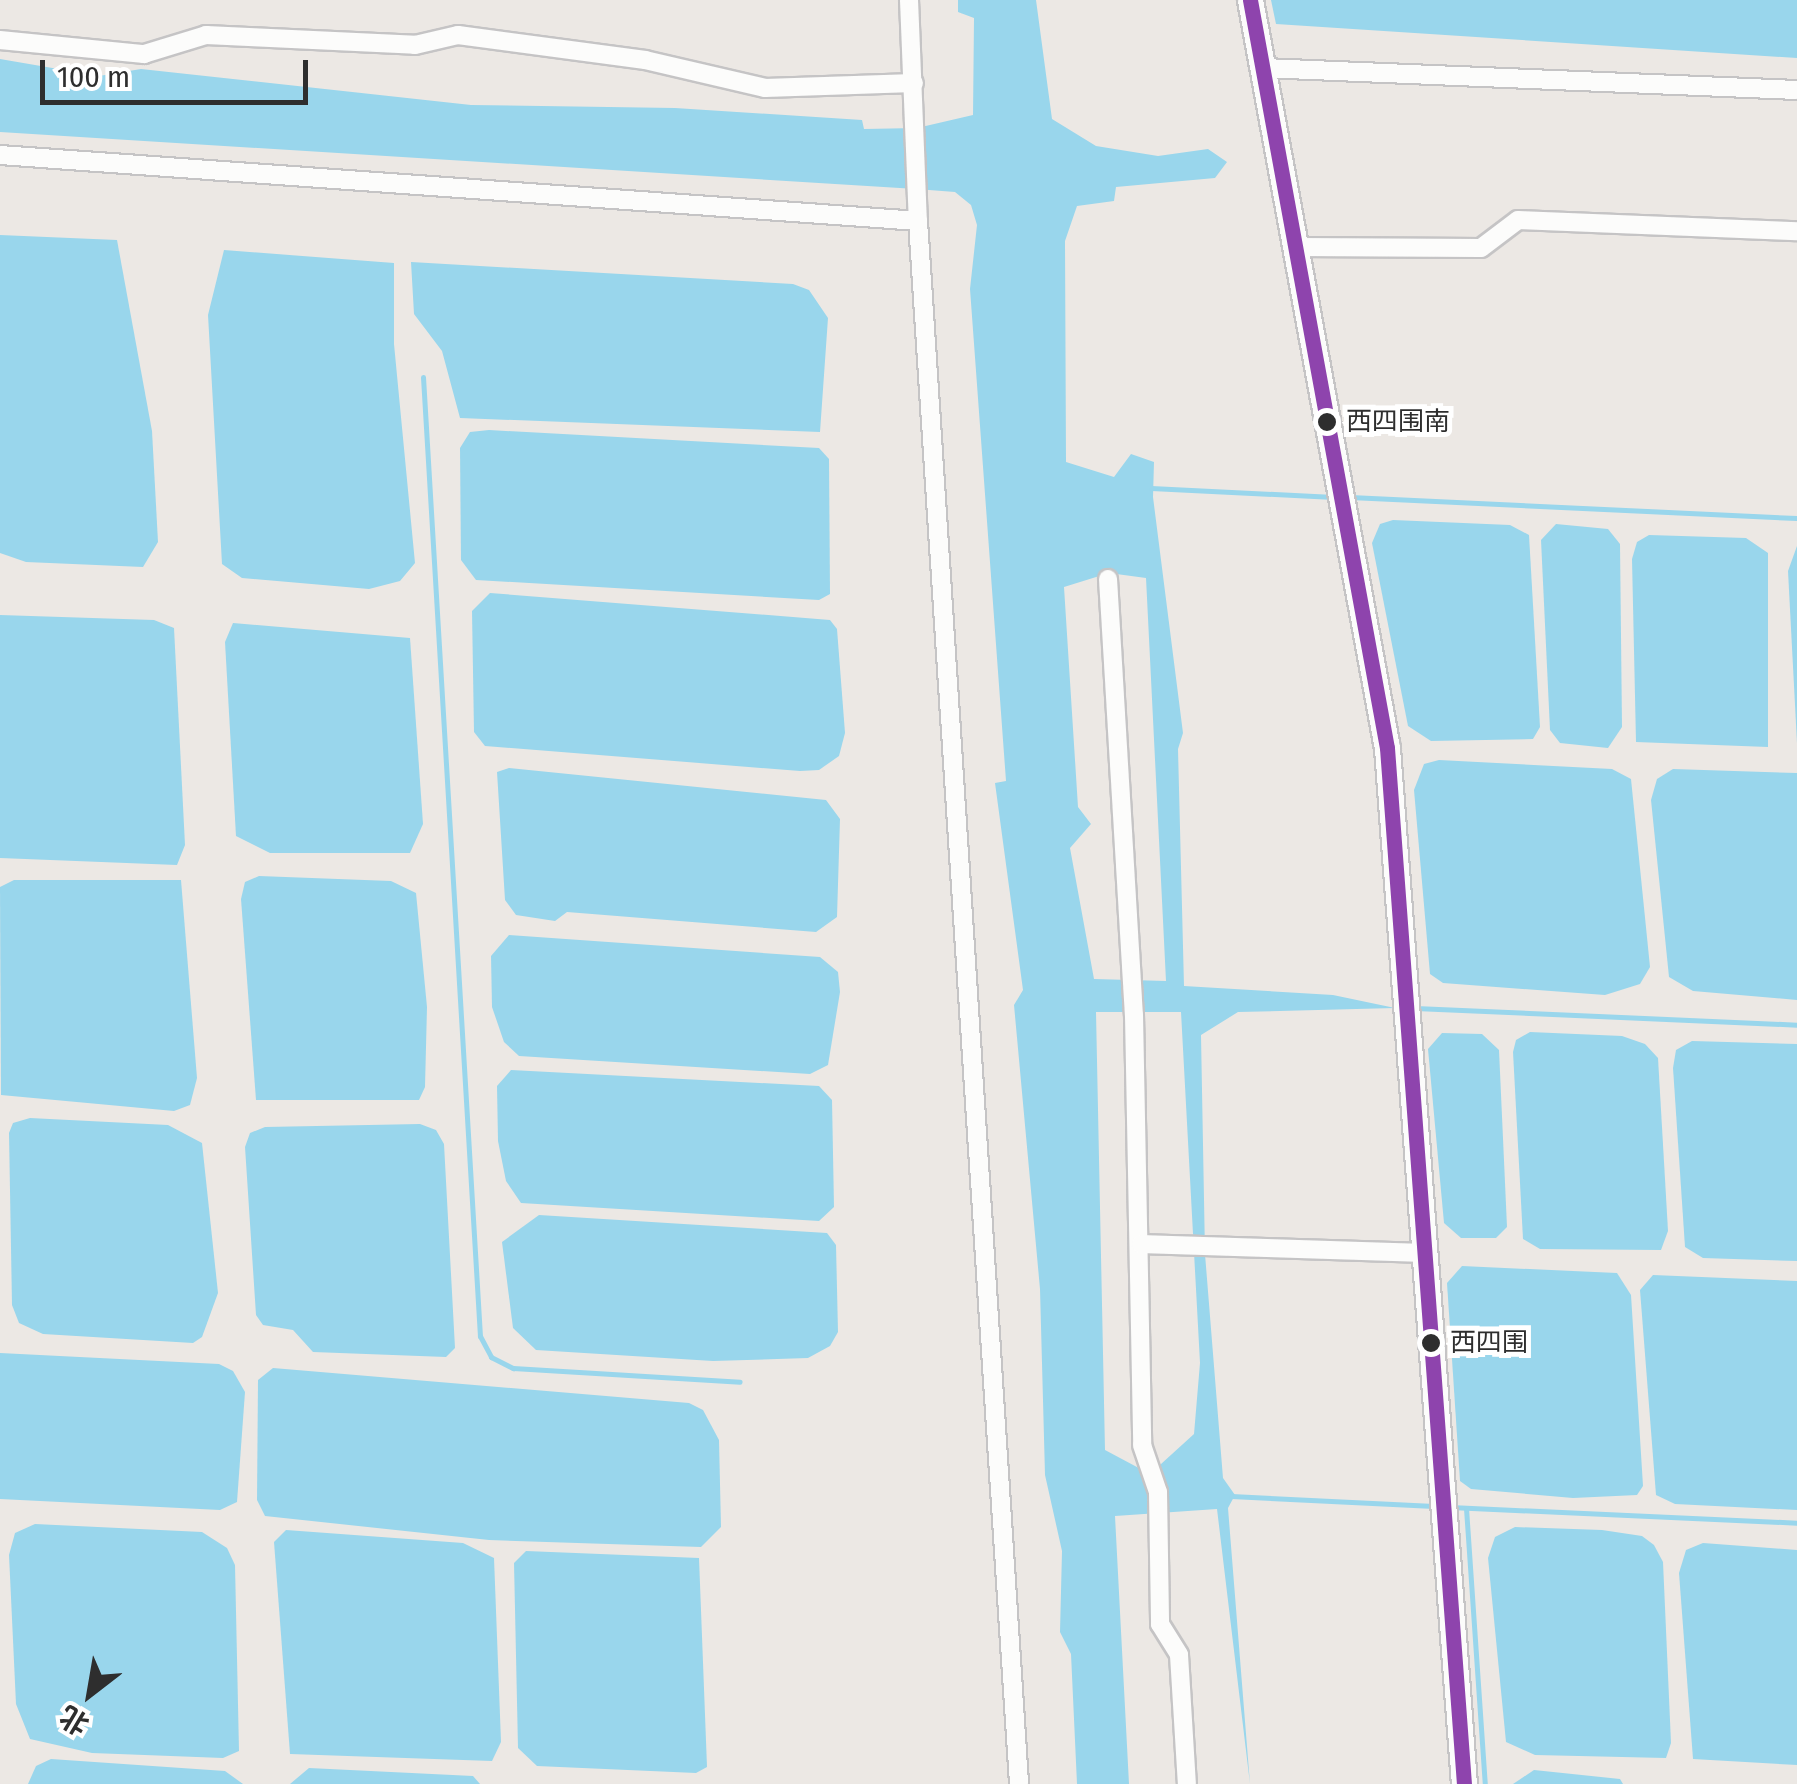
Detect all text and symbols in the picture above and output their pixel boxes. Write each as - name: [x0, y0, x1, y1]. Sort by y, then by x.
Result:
- scale bar: [45, 40, 312, 102]
- text: 100 m: [57, 59, 130, 95]
- place label: 西四围南: [1346, 406, 1450, 438]
- marker: 西四围南: [1317, 412, 1337, 432]
- place label: 西四围: [1450, 1327, 1528, 1359]
- marker: 西四围: [1421, 1333, 1441, 1353]
- north arrow: [40, 1644, 140, 1744]
- text: 北: [54, 1699, 95, 1742]

